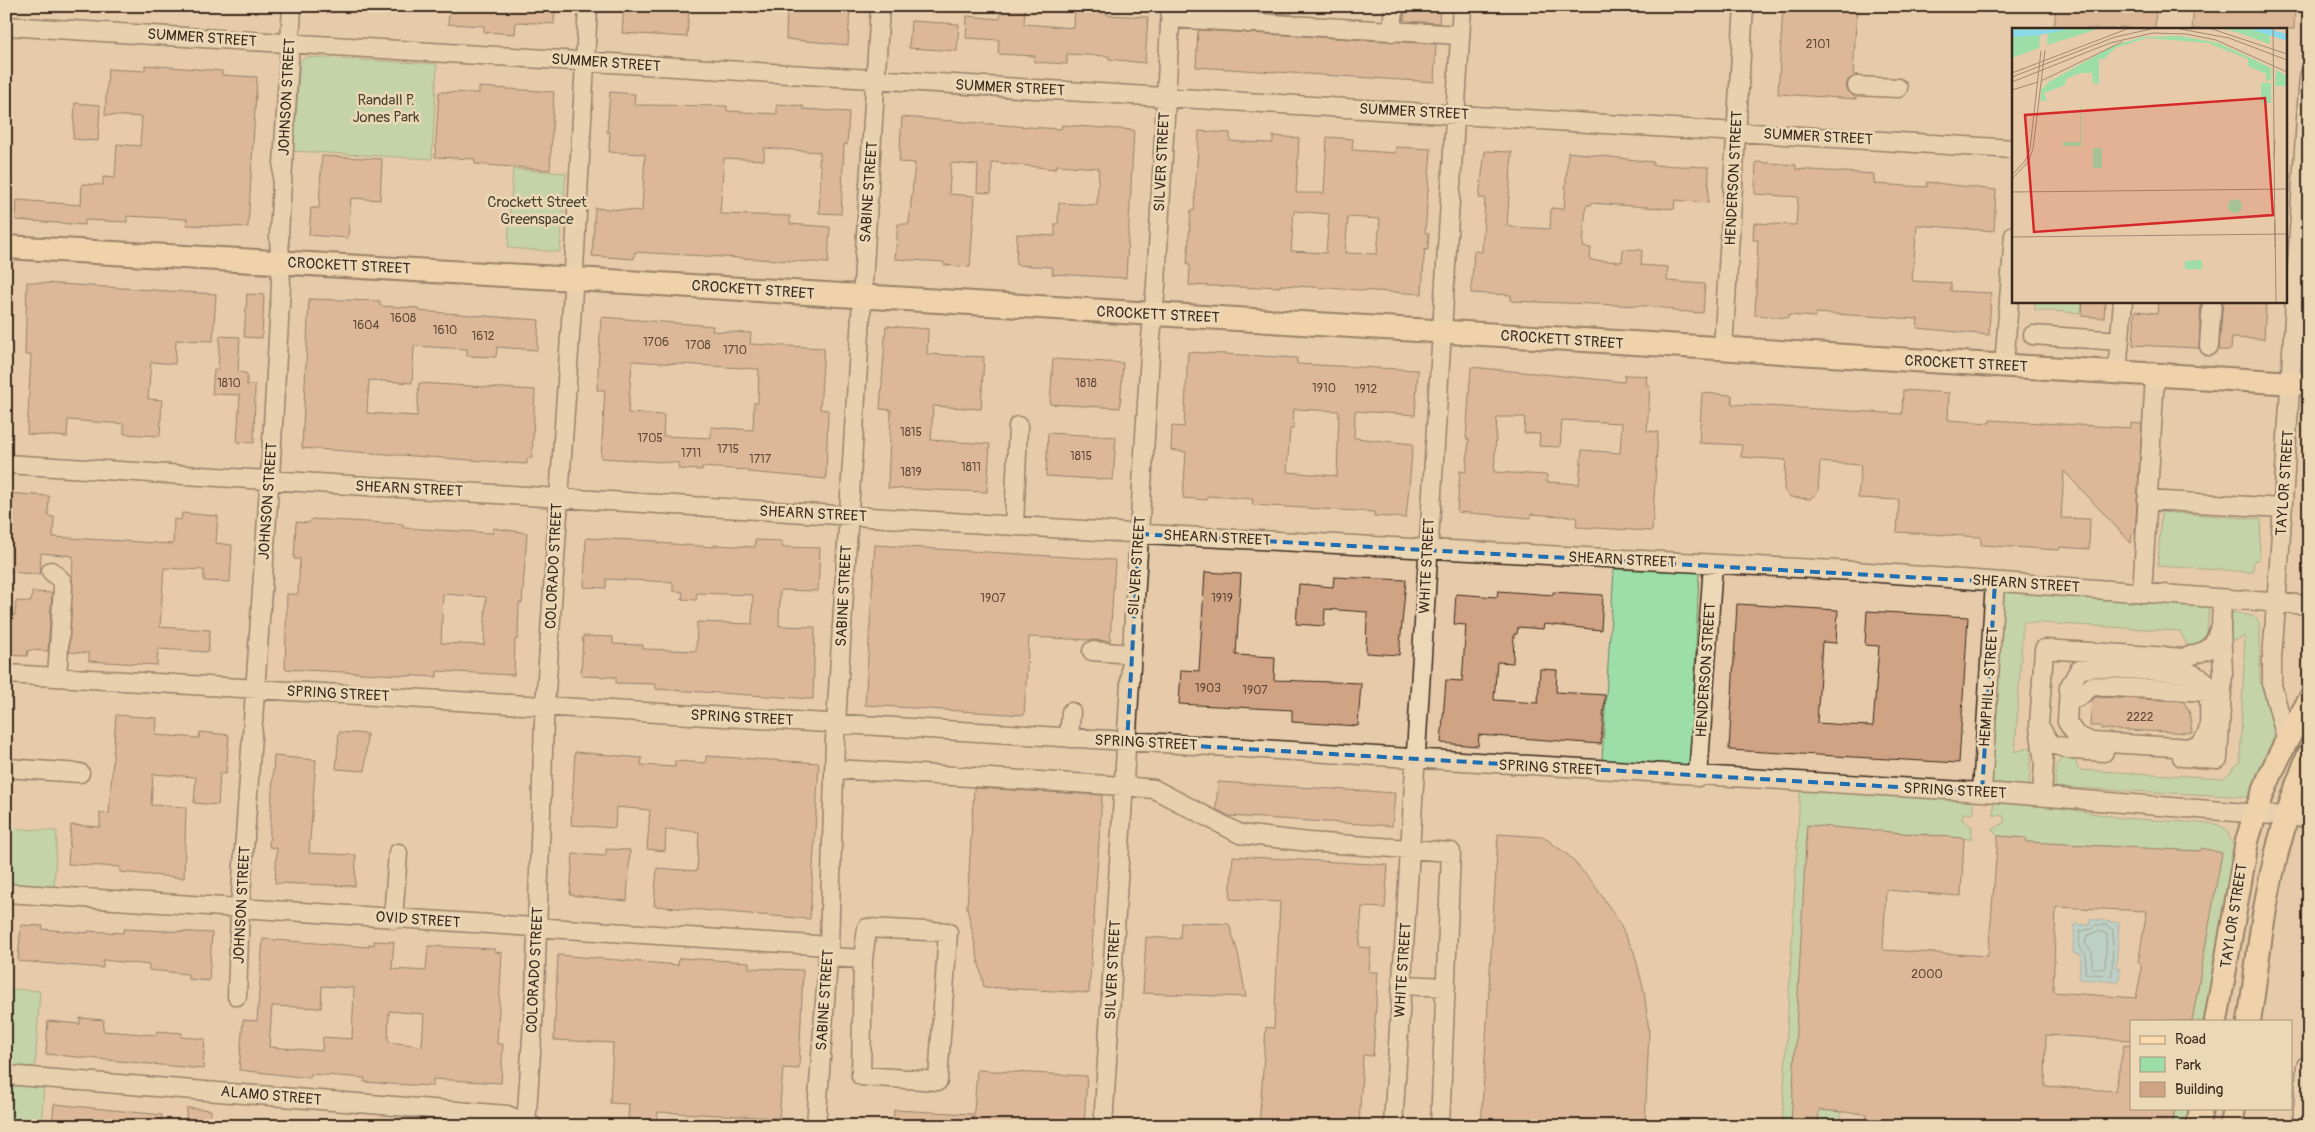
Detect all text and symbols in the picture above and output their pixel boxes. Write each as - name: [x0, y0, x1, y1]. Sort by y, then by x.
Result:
- street label: SUMMER STREET: [147, 25, 257, 51]
- inset map: [2012, 28, 2288, 302]
- house number: 2101: [1806, 37, 1830, 52]
- street label: JOHNSON STREET: [274, 38, 300, 156]
- street label: SUMMER STREET: [551, 50, 661, 76]
- street label: SUMMER STREET: [955, 76, 1065, 100]
- park label: Randall P. Jones Park: [352, 91, 420, 127]
- street label: SUMMER STREET: [1359, 100, 1469, 124]
- street label: HENDERSON STREET: [1721, 110, 1747, 246]
- street label: SILVER STREET: [1150, 112, 1174, 212]
- street label: SUMMER STREET: [1763, 125, 1873, 149]
- street label: SABINE STREET: [856, 141, 882, 243]
- park label: Crockett Street Greenspace: [487, 193, 588, 229]
- street label: CROCKETT STREET: [287, 253, 411, 279]
- street label: CROCKETT STREET: [691, 276, 815, 304]
- street label: CROCKETT STREET: [1096, 302, 1220, 328]
- house number: 1608: [390, 311, 416, 326]
- house number: 1604: [353, 318, 379, 333]
- house number: 1610: [433, 323, 457, 338]
- street label: CROCKETT STREET: [1500, 326, 1624, 354]
- house number: 1612: [471, 329, 495, 344]
- house number: 1706: [643, 335, 669, 350]
- house number: 1708: [685, 338, 711, 353]
- house number: 1710: [723, 343, 747, 358]
- street label: CROCKETT STREET: [1904, 351, 2028, 377]
- house number: 1810: [217, 376, 241, 391]
- house number: 1818: [1075, 376, 1097, 391]
- house number: 1910: [1312, 381, 1336, 396]
- house number: 1912: [1355, 382, 1377, 397]
- house number: 1815: [900, 425, 922, 440]
- street label: TAYLOR STREET: [2272, 429, 2298, 537]
- house number: 1705: [637, 431, 663, 446]
- street label: JOHNSON STREET: [254, 442, 282, 560]
- house number: 1715: [717, 442, 739, 457]
- house number: 1711: [681, 446, 701, 461]
- house number: 1815: [1070, 449, 1092, 464]
- house number: 1717: [749, 452, 772, 467]
- house number: 1811: [961, 460, 981, 475]
- house number: 1819: [900, 465, 922, 480]
- street label: SHEARN STREET: [355, 477, 463, 501]
- street label: COLORADO STREET: [541, 502, 567, 630]
- street label: SHEARN STREET: [759, 502, 867, 526]
- street label: SILVER STREET: [1124, 516, 1150, 616]
- street label: WHITE STREET: [1415, 518, 1439, 614]
- street label: SHEARN STREET: [1163, 526, 1271, 550]
- street label: SABINE STREET: [832, 545, 856, 647]
- street label: SHEARN STREET: [1568, 548, 1676, 572]
- street label: SHEARN STREET: [1972, 571, 2080, 597]
- house number: 1907: [980, 591, 1006, 606]
- house number: 1919: [1211, 591, 1233, 606]
- street label: HENDERSON STREET: [1692, 602, 1720, 738]
- street label: HEMPHILL STREET: [1975, 626, 2003, 748]
- house number: 1903: [1195, 681, 1221, 696]
- street label: SPRING STREET: [286, 682, 390, 706]
- house number: 1907: [1242, 683, 1268, 698]
- street label: SPRING STREET: [690, 706, 794, 730]
- house number: 2222: [2127, 710, 2154, 725]
- street label: SPRING STREET: [1094, 731, 1198, 755]
- street label: SPRING STREET: [1498, 756, 1602, 780]
- street label: SPRING STREET: [1903, 779, 2007, 803]
- street label: JOHNSON STREET: [229, 846, 255, 964]
- street label: TAYLOR STREET: [2216, 862, 2252, 970]
- street label: COLORADO STREET: [522, 906, 548, 1034]
- street label: OVID STREET: [375, 908, 461, 932]
- street label: SILVER STREET: [1101, 920, 1125, 1020]
- street label: WHITE STREET: [1390, 922, 1416, 1018]
- street label: SABINE STREET: [812, 949, 838, 1051]
- house number: 2000: [1911, 967, 1943, 982]
- legend: [2130, 1020, 2292, 1110]
- text: Road: [2175, 1030, 2206, 1049]
- text: Park: [2175, 1056, 2202, 1075]
- text: Building: [2175, 1080, 2223, 1099]
- street label: ALAMO STREET: [220, 1082, 322, 1110]

